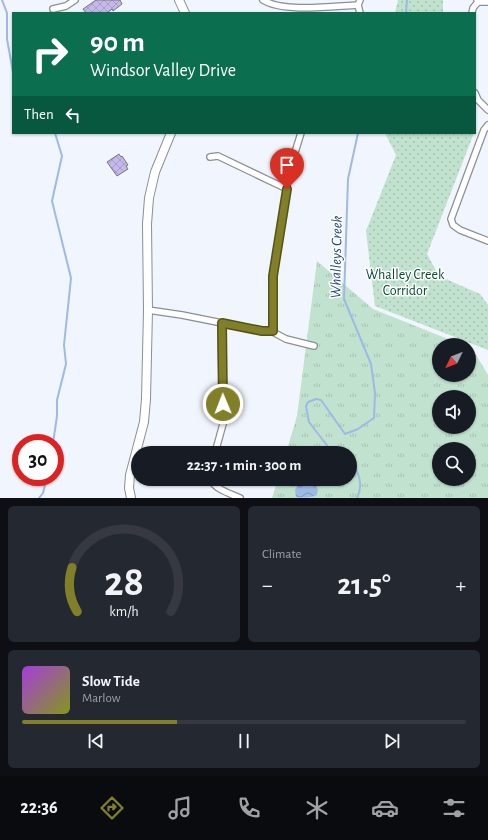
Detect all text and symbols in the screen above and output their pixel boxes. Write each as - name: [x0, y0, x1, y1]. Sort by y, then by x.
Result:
- icon: right: [24, 28, 76, 80]
- text: 90 m: [90, 29, 145, 57]
- text: Windsor Valley Drive: [90, 62, 236, 80]
- icon: left: [62, 104, 84, 126]
- text: Then: [24, 107, 54, 122]
- pin: [270, 148, 304, 189]
- icon: arrive: [276, 154, 298, 176]
- water label: Whalleys Creek: [328, 215, 345, 299]
- park label: Whalley Creek Corridor: [366, 268, 445, 298]
- north arrow: [432, 338, 476, 382]
- map controls: [432, 338, 476, 486]
- position arrow: [202, 383, 244, 425]
- button: sound: [432, 390, 476, 434]
- speed limit sign: 30: [12, 434, 64, 486]
- button: search: [432, 442, 476, 486]
- text: 22:37 · 1 min · 300 m: [187, 458, 301, 473]
- text: Climate: [262, 548, 301, 561]
- text: 28: [104, 562, 144, 603]
- text: 21.5°: [337, 570, 391, 600]
- text: −: [262, 574, 273, 596]
- text: +: [455, 574, 466, 596]
- text: km/h: [109, 605, 139, 619]
- text: Slow Tide: [82, 674, 140, 689]
- text: Marlow: [82, 692, 120, 705]
- icon: previous: [85, 730, 107, 752]
- icon: pause: [233, 730, 255, 752]
- icon: next: [381, 730, 403, 752]
- icon: directions: [98, 794, 126, 822]
- icon: music: [166, 794, 194, 822]
- icon: phone: [235, 794, 263, 822]
- icon: climate: [303, 794, 331, 822]
- icon: car: [371, 794, 399, 822]
- icon: filters: [440, 794, 468, 822]
- text: 22:36: [20, 799, 58, 817]

